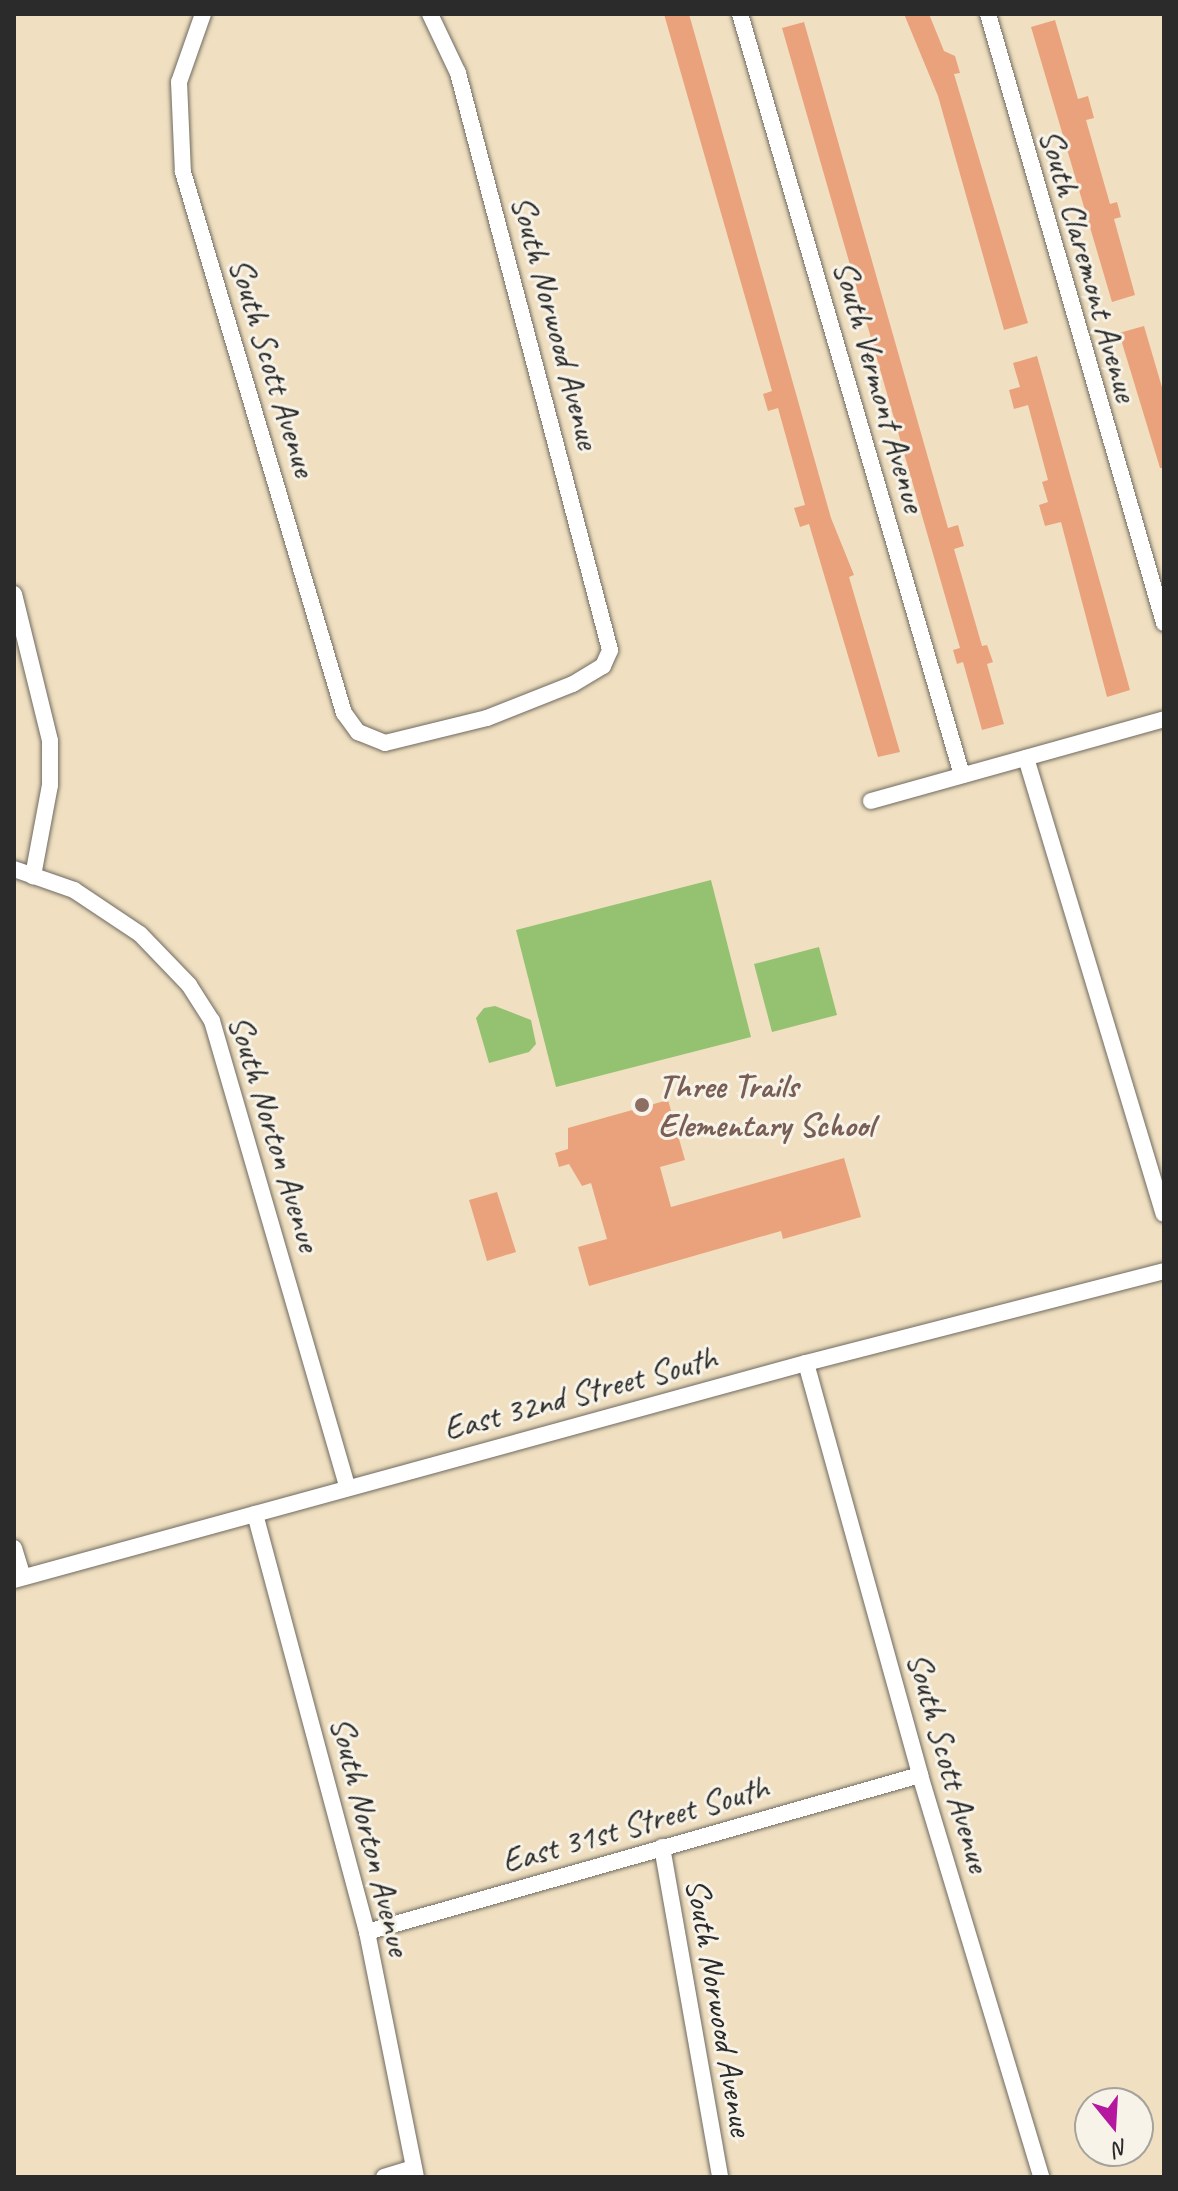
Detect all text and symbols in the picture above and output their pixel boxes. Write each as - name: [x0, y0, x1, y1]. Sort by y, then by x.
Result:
- street label: South Claremont Avenue: [1031, 125, 1147, 405]
- street label: South Norwood Avenue: [502, 190, 610, 454]
- street label: South Scott Avenue: [221, 254, 325, 480]
- street label: South Vermont Avenue: [825, 255, 935, 517]
- street label: South Norton Avenue: [220, 1010, 330, 1256]
- place label: Three Trails Elementary School: [658, 1065, 874, 1144]
- marker: Three Trails Elementary School: [633, 1096, 651, 1114]
- street label: East 32nd Street South: [439, 1337, 721, 1449]
- street label: South Scott Avenue: [898, 1648, 1000, 1876]
- street label: South Norton Avenue: [322, 1712, 420, 1960]
- street label: East 31st Street South: [497, 1766, 773, 1882]
- street label: South Norwood Avenue: [677, 1875, 763, 2139]
- north arrow: [1074, 2087, 1154, 2167]
- text: N: [1110, 2133, 1132, 2163]

